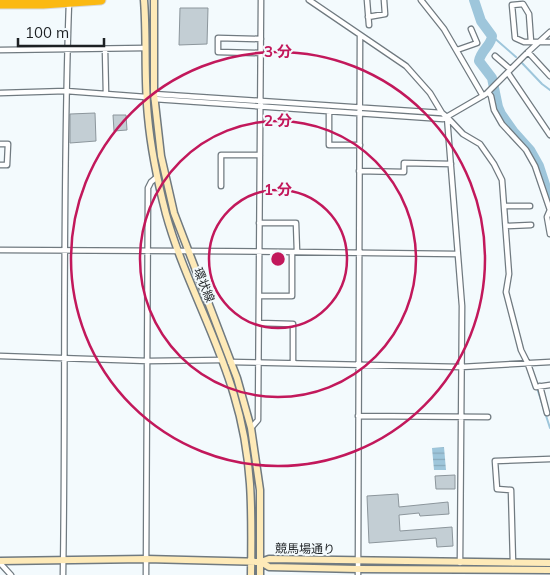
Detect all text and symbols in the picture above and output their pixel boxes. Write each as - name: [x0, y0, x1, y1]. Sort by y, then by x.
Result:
- scale bar: [18, 15, 104, 47]
- text: 100 m: [25, 23, 69, 42]
- text: 3 分: [264, 42, 292, 61]
- text: 2 分: [264, 111, 292, 130]
- text: 1 分: [264, 180, 292, 199]
- centre of rings: [269, 250, 287, 268]
- street label: 環状線: [191, 265, 218, 304]
- street label: 競馬場通り: [275, 540, 335, 557]

